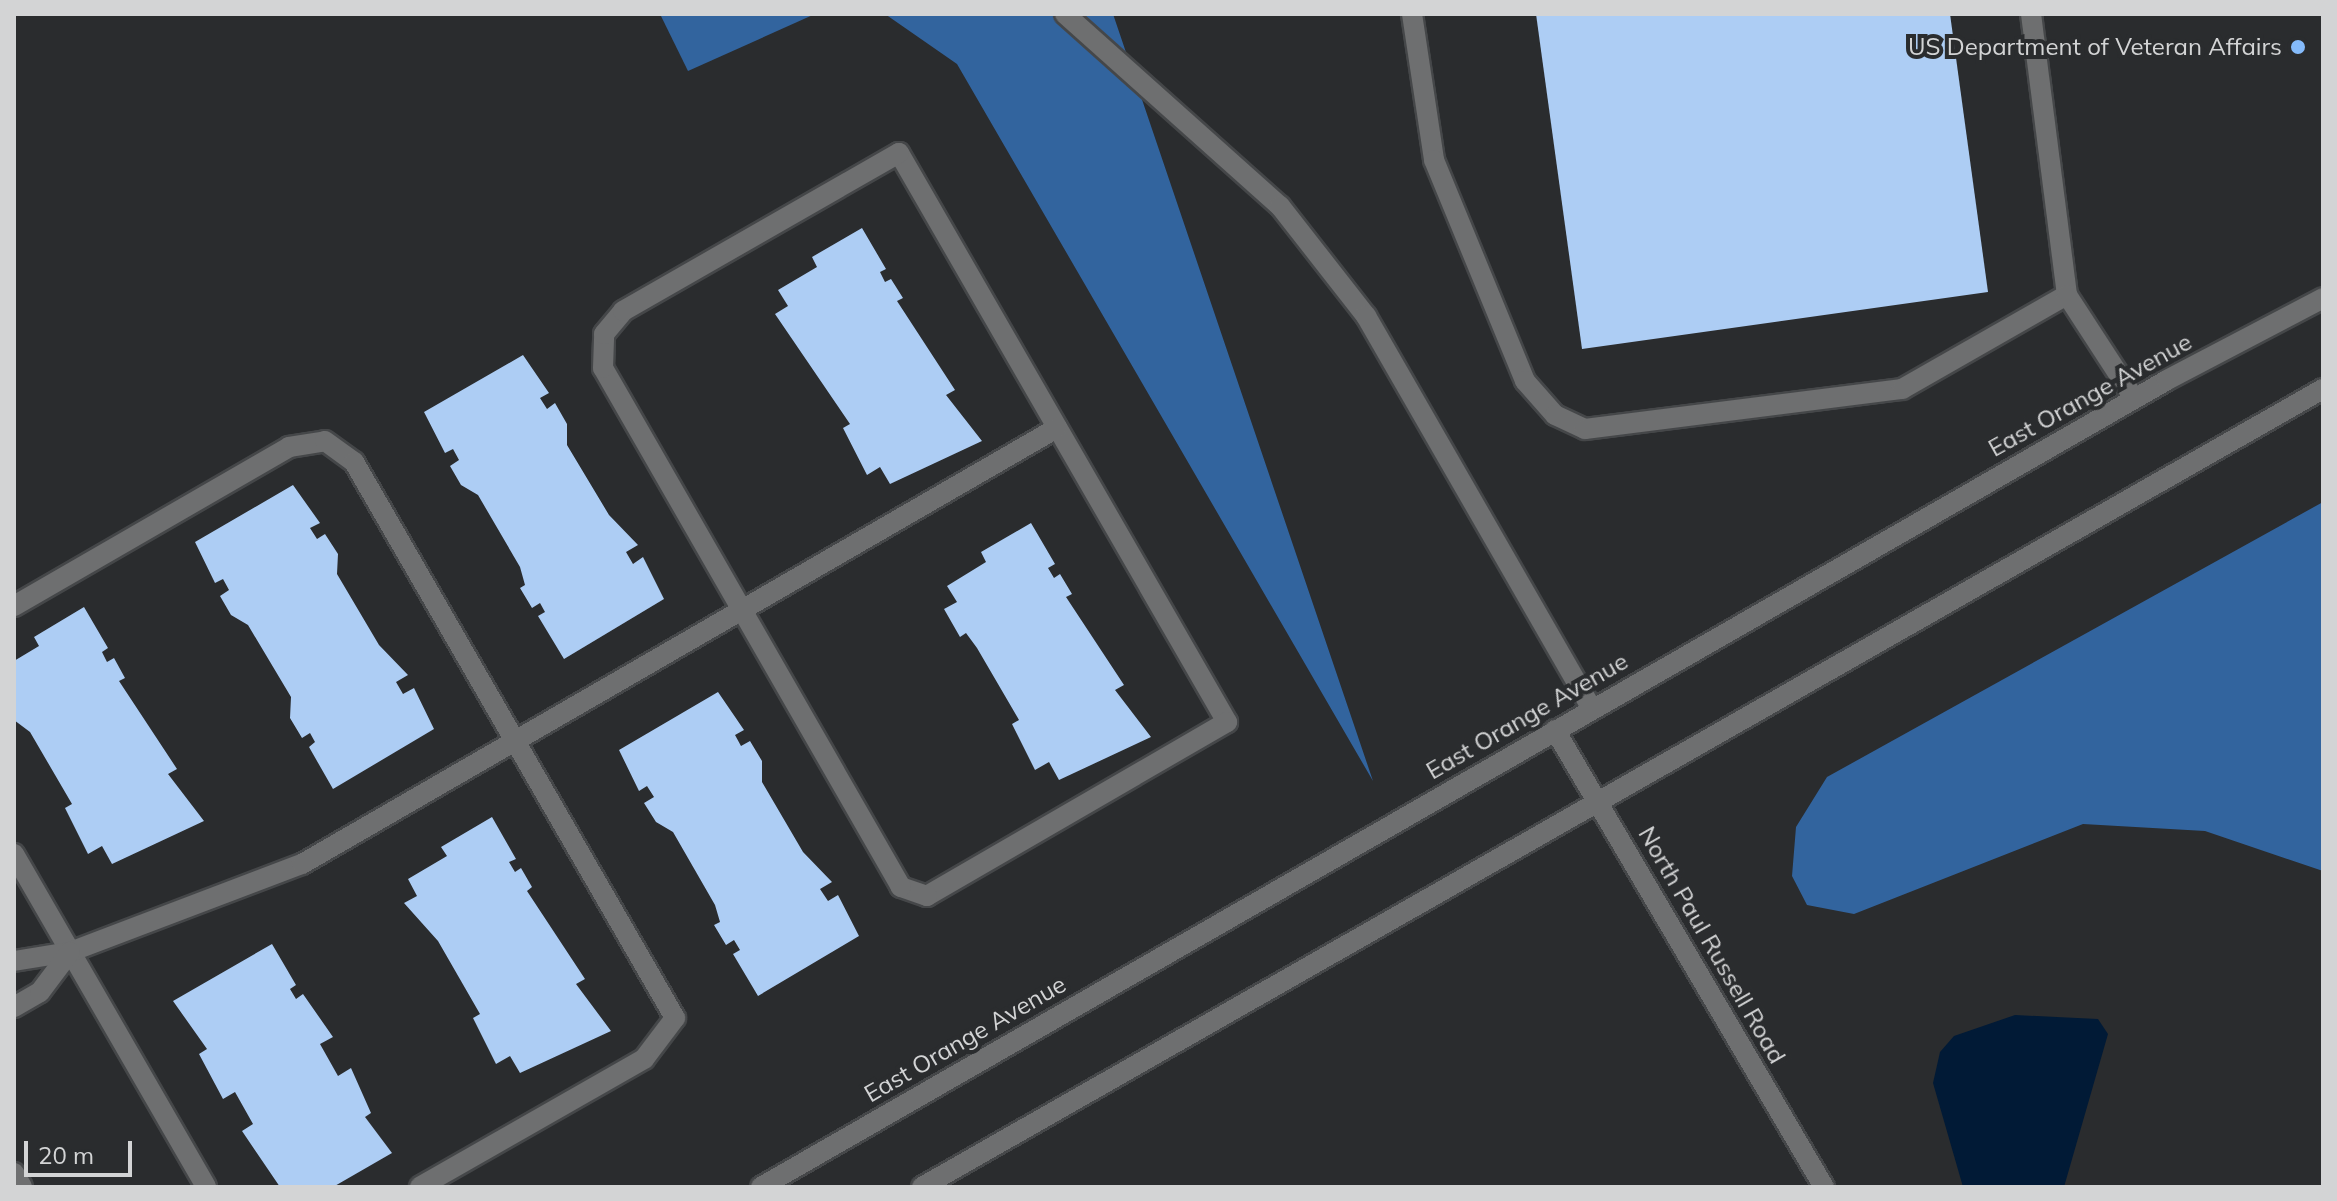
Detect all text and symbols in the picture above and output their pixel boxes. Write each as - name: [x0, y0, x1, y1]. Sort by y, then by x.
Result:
- place label: US Department of Veteran Affairs: [1908, 33, 2282, 61]
- marker: US Department of Veteran Affairs: [2289, 38, 2307, 56]
- street label: East Orange Avenue: [1983, 327, 2197, 463]
- street label: East Orange Avenue: [1421, 647, 1633, 785]
- street label: North Paul Russell Road: [1632, 821, 1792, 1069]
- street label: East Orange Avenue: [859, 970, 1071, 1108]
- scale bar: [28, 1125, 136, 1175]
- text: 20 m: [38, 1140, 94, 1170]

